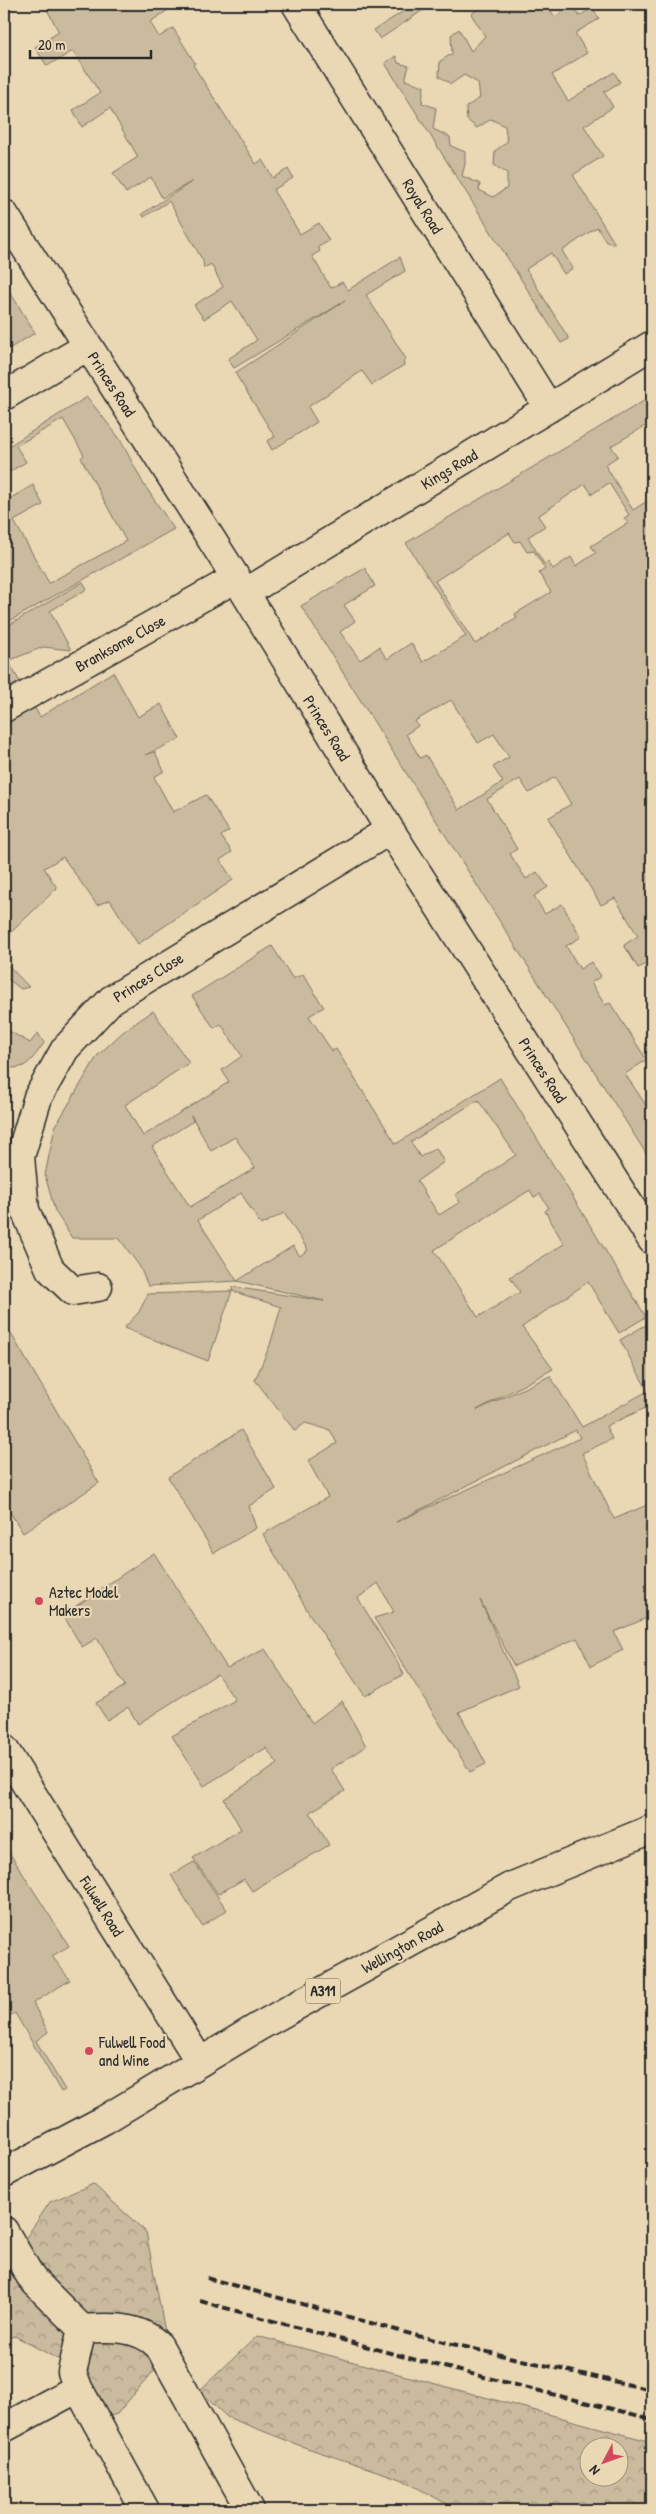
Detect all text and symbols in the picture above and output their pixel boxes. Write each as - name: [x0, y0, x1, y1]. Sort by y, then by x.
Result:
- scale bar: [30, 28, 151, 60]
- text: 20 m: [38, 34, 65, 55]
- street label: Royal Road: [398, 174, 448, 238]
- street label: Princes Road: [83, 347, 141, 421]
- street label: Kings Road: [417, 444, 481, 494]
- street label: Branksome Close: [71, 609, 170, 677]
- street label: Princes Road: [298, 691, 356, 765]
- street label: Princes Close: [109, 946, 188, 1007]
- street label: Princes Road: [514, 1033, 572, 1107]
- place label: Aztec Model Makers: [49, 1581, 119, 1621]
- marker: Aztec Model Makers: [33, 1595, 45, 1607]
- street label: Fulwell Road: [74, 1871, 129, 1940]
- street label: Wellington Road: [357, 1916, 447, 1978]
- road number: A311: [306, 1978, 340, 2004]
- place label: Fulwell Food and Wine: [98, 2031, 165, 2071]
- marker: Fulwell Food and Wine: [83, 2045, 95, 2057]
- north arrow: [578, 2436, 628, 2486]
- text: N: [584, 2461, 603, 2480]

